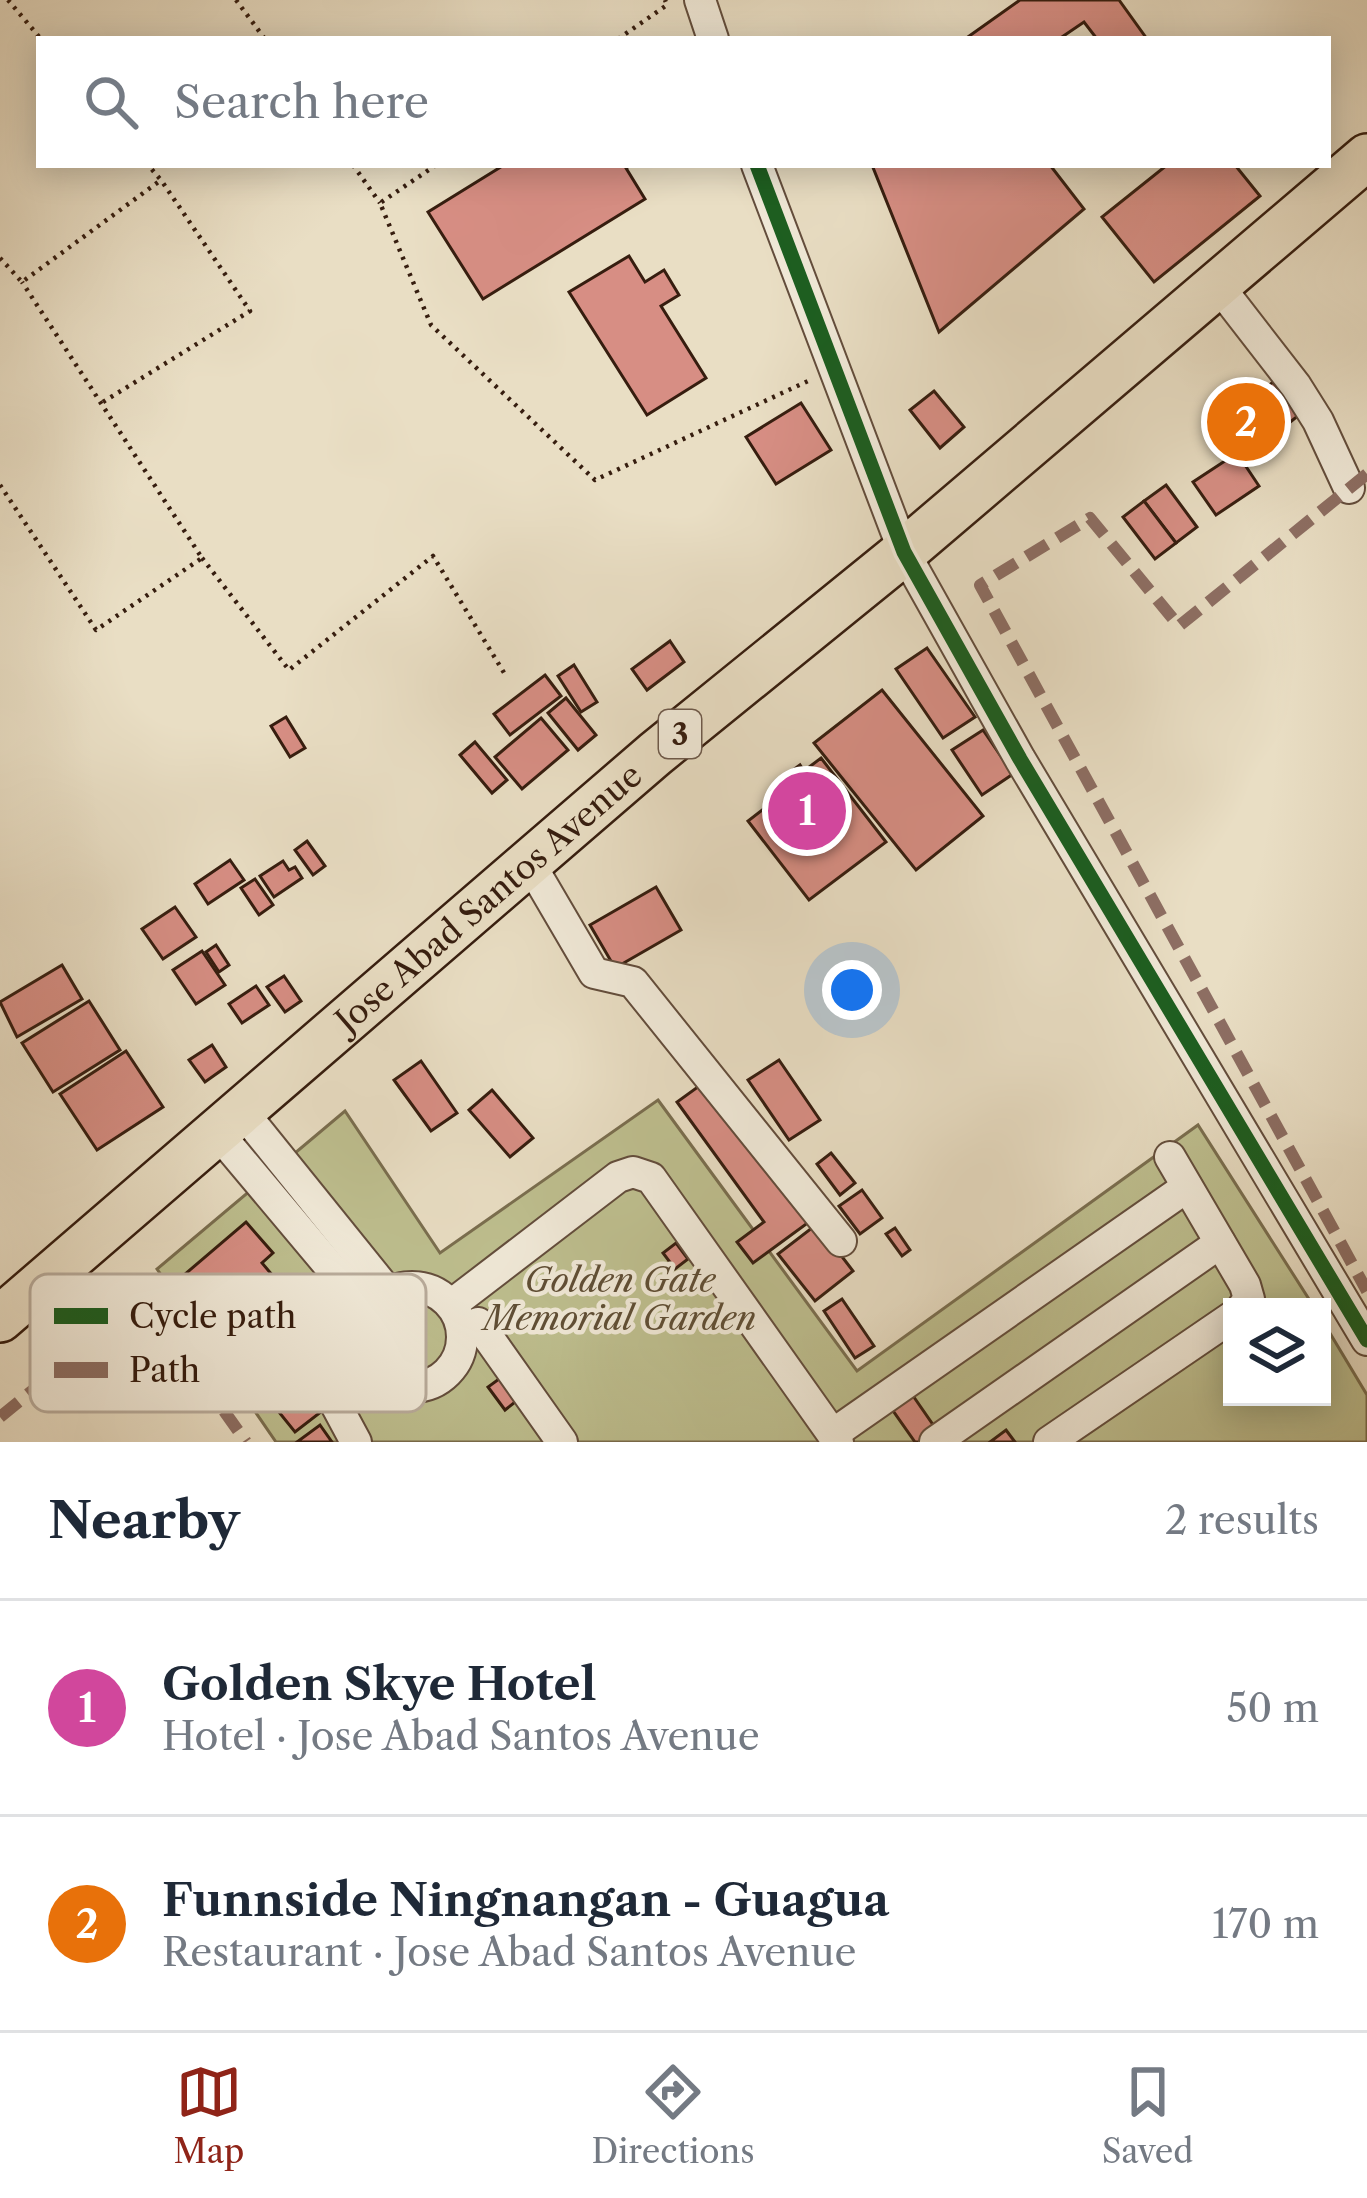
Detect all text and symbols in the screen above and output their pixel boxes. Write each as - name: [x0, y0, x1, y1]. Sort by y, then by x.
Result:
- search box: [36, 36, 1331, 168]
- icon: search: [78, 69, 144, 135]
- text: Search here: [174, 74, 429, 130]
- pin: 2: [1207, 377, 1285, 467]
- road number: 3: [659, 710, 701, 758]
- street label: Jose Abad Santos Avenue: [323, 754, 650, 1044]
- pin: 1: [768, 766, 846, 856]
- your location: [822, 960, 882, 1020]
- park label: Golden Gate Memorial Garden: [480, 1260, 756, 1339]
- legend: [30, 1274, 426, 1412]
- text: Cycle path: [129, 1296, 296, 1337]
- map controls: [1223, 1298, 1331, 1406]
- button: layers: [1223, 1298, 1331, 1406]
- text: Path: [129, 1350, 200, 1391]
- text: Nearby: [48, 1489, 240, 1551]
- text: 2 results: [1165, 1496, 1319, 1544]
- text: Golden Skye Hotel: [162, 1656, 596, 1712]
- text: 1: [78, 1684, 96, 1732]
- text: 50 m: [1226, 1684, 1319, 1732]
- text: Hotel · Jose Abad Santos Avenue: [162, 1712, 760, 1760]
- text: Funnside Ningnangan - Guagua: [162, 1872, 889, 1928]
- text: 2: [75, 1900, 99, 1948]
- text: 170 m: [1212, 1900, 1319, 1948]
- text: Restaurant · Jose Abad Santos Avenue: [162, 1928, 856, 1976]
- tab: Map: [174, 2059, 244, 2172]
- tab: Directions: [592, 2059, 755, 2172]
- tab: Saved: [1102, 2059, 1193, 2172]

